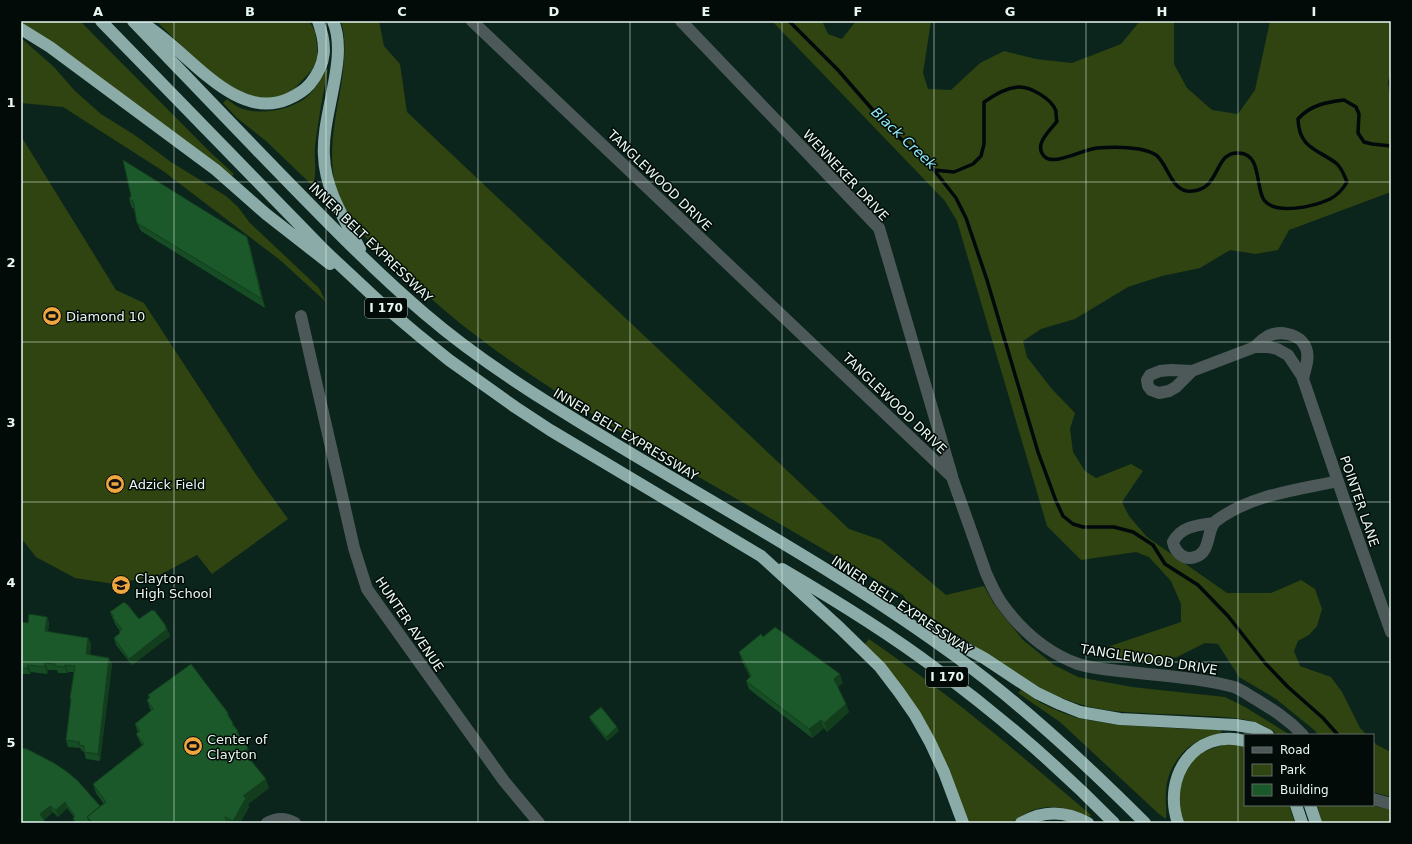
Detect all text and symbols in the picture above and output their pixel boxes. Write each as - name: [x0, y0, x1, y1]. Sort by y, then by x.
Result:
- text: A: [93, 4, 103, 19]
- text: B: [245, 4, 255, 19]
- text: C: [397, 4, 407, 19]
- text: D: [549, 4, 560, 19]
- text: E: [702, 4, 710, 19]
- text: F: [854, 4, 862, 19]
- text: G: [1005, 4, 1015, 19]
- text: H: [1157, 4, 1167, 19]
- text: I: [1312, 4, 1316, 19]
- text: 1: [6, 95, 16, 110]
- water label: Black Creek: [868, 104, 941, 173]
- street label: TANGLEWOOD DRIVE: [604, 126, 715, 234]
- street label: WENNEKER DRIVE: [800, 127, 892, 224]
- street label: INNER BELT EXPRESSWAY: [306, 179, 436, 305]
- text: 2: [6, 255, 16, 270]
- road number: I 170: [365, 298, 407, 318]
- sports icon: Diamond 10: [41, 305, 63, 327]
- place label: Diamond 10: [66, 309, 145, 324]
- street label: TANGLEWOOD DRIVE: [839, 349, 950, 457]
- street label: INNER BELT EXPRESSWAY: [551, 385, 701, 484]
- text: 3: [6, 415, 16, 430]
- street label: POINTER LANE: [1337, 454, 1382, 549]
- sports icon: Adzick Field: [104, 473, 126, 495]
- place label: Adzick Field: [129, 477, 205, 492]
- street label: INNER BELT EXPRESSWAY: [829, 553, 975, 658]
- place label: Clayton High School: [135, 571, 212, 601]
- school or university icon: Clayton High School: [110, 574, 132, 596]
- street label: HUNTER AVENUE: [372, 574, 447, 674]
- text: 4: [6, 575, 16, 590]
- street label: TANGLEWOOD DRIVE: [1078, 641, 1219, 678]
- road number: I 170: [926, 667, 968, 687]
- place label: Center of Clayton: [207, 732, 268, 762]
- legend: [1244, 734, 1374, 806]
- text: 5: [6, 735, 16, 750]
- sports icon: Center of Clayton: [182, 735, 204, 757]
- text: Road: [1280, 743, 1310, 757]
- text: Park: [1280, 763, 1306, 777]
- text: Building: [1280, 783, 1329, 797]

